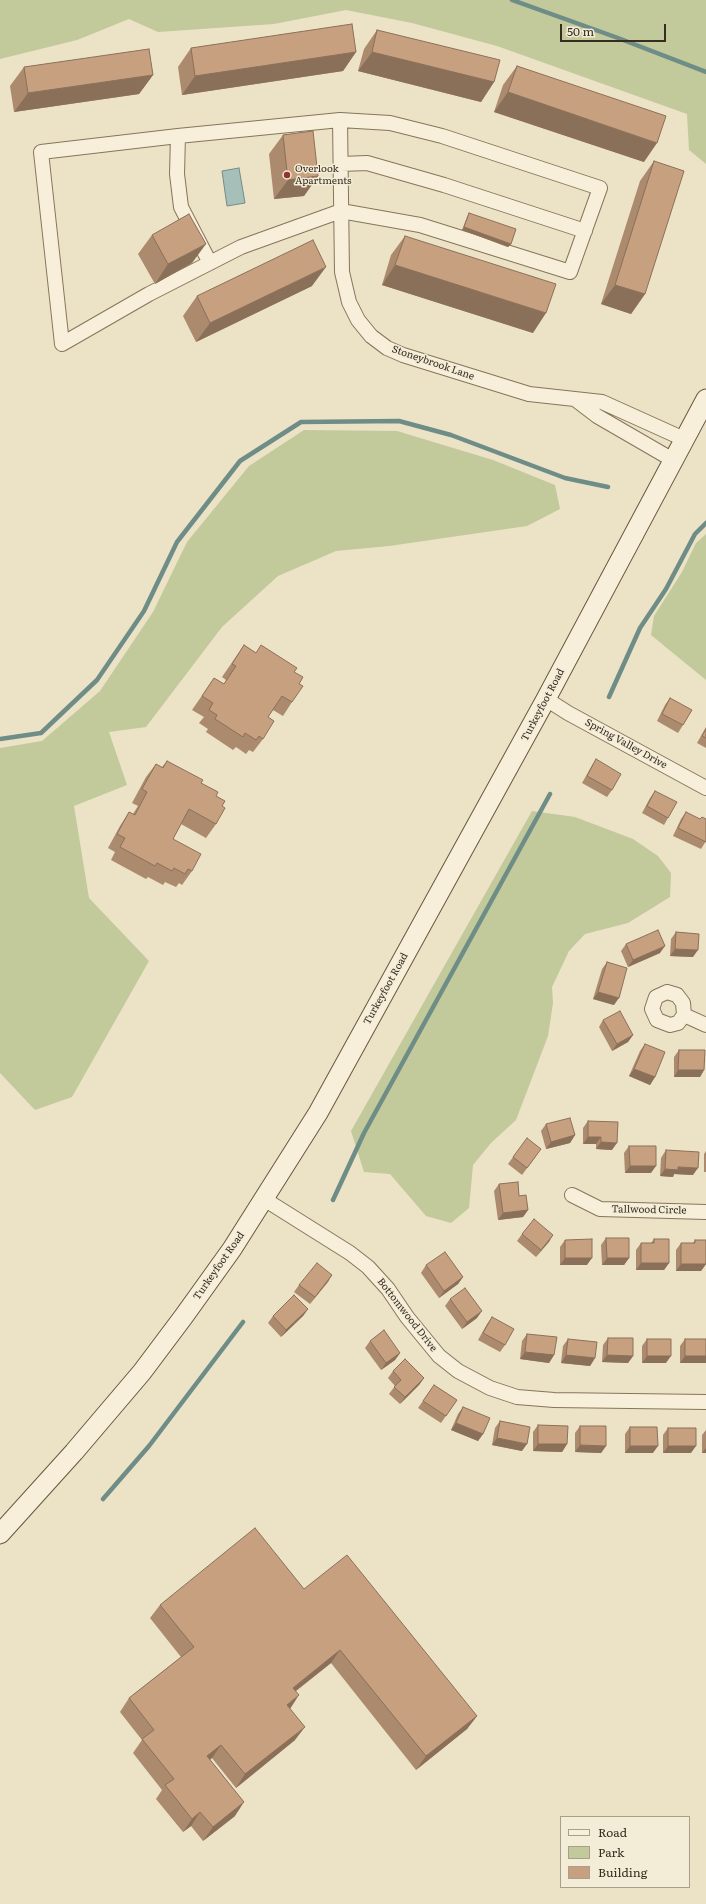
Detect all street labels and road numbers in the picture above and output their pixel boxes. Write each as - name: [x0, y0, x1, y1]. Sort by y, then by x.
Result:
- street label: Stoneybrook Lane: [390, 343, 476, 383]
- street label: Turkeyfoot Road: [519, 667, 567, 743]
- street label: Spring Valley Drive: [583, 716, 669, 772]
- street label: Turkeyfoot Road: [361, 951, 411, 1027]
- street label: Tallwood Circle: [611, 1203, 687, 1217]
- street label: Turkeyfoot Road: [191, 1230, 247, 1302]
- street label: Bottomwood Drive: [375, 1276, 439, 1354]

